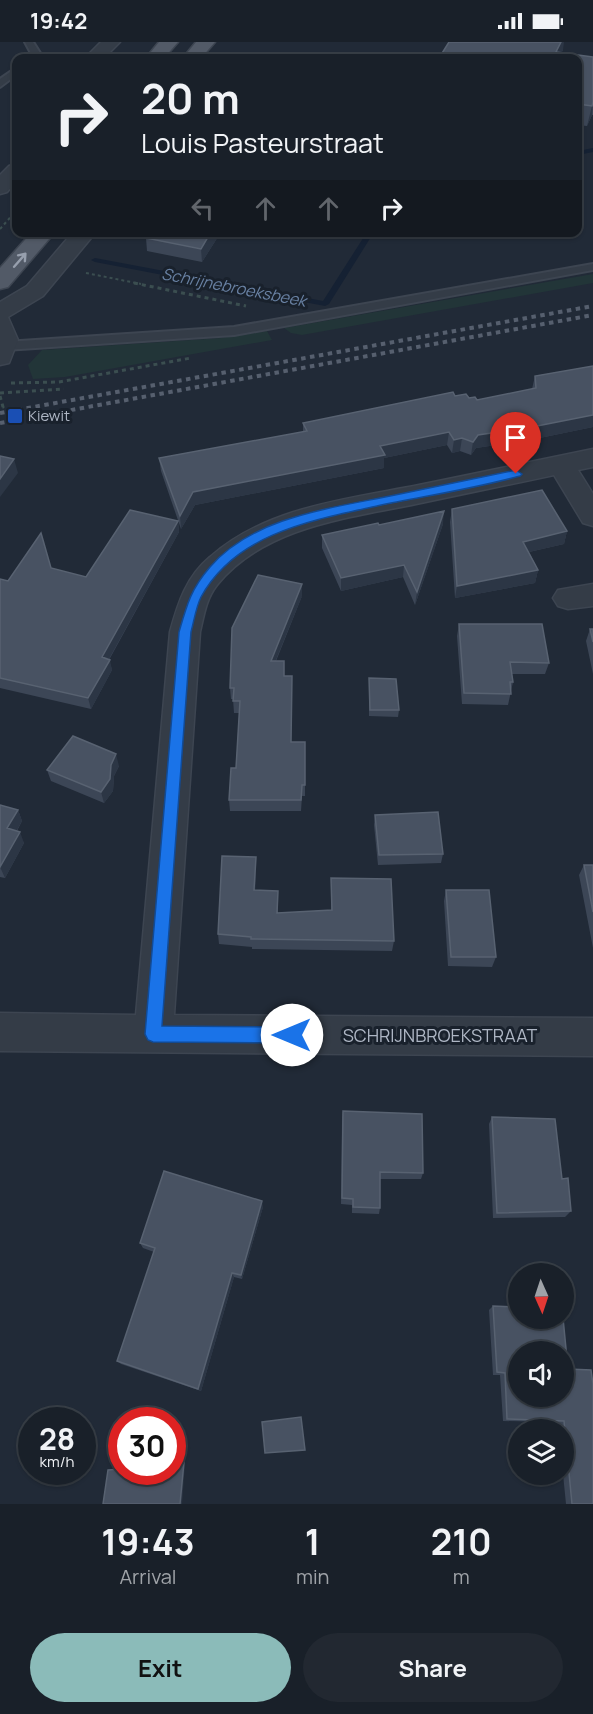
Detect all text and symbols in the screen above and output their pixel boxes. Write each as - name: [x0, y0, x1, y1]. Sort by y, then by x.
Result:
- text: 19:42: [30, 6, 87, 36]
- text: 20 m: [141, 69, 240, 127]
- icon: right: [42, 78, 120, 156]
- text: Louis Pasteurstraat: [141, 124, 384, 161]
- icon: left: [186, 192, 219, 225]
- icon: ahead: [249, 192, 282, 225]
- icon: ahead: [312, 192, 345, 225]
- icon: right: [375, 192, 408, 225]
- one-way arrow: [13, 252, 26, 268]
- water label: Schrijnebroeksbeek: [160, 262, 310, 312]
- place label: Kiewit: [28, 405, 70, 426]
- marker: Kiewit: [6, 407, 24, 425]
- pin: [490, 412, 541, 474]
- icon: arrive: [499, 421, 532, 454]
- position arrow: [260, 1003, 324, 1067]
- street label: SCHRIJNBROEKSTRAAT: [343, 1023, 538, 1047]
- north arrow: [508, 1263, 574, 1329]
- map controls: [508, 1263, 574, 1485]
- button: sound: [508, 1341, 574, 1407]
- speed limit sign: 30: [108, 1407, 186, 1485]
- text: 28: [39, 1418, 75, 1459]
- button: layers: [508, 1419, 574, 1485]
- text: km/h: [40, 1451, 74, 1472]
- text: 19:43: [101, 1517, 195, 1566]
- text: 1: [305, 1517, 321, 1566]
- text: 210: [431, 1517, 492, 1566]
- text: Arrival: [119, 1563, 177, 1590]
- text: min: [296, 1563, 329, 1590]
- text: m: [453, 1563, 470, 1590]
- button: Exit: [30, 1633, 291, 1702]
- button: Share: [303, 1633, 563, 1702]

